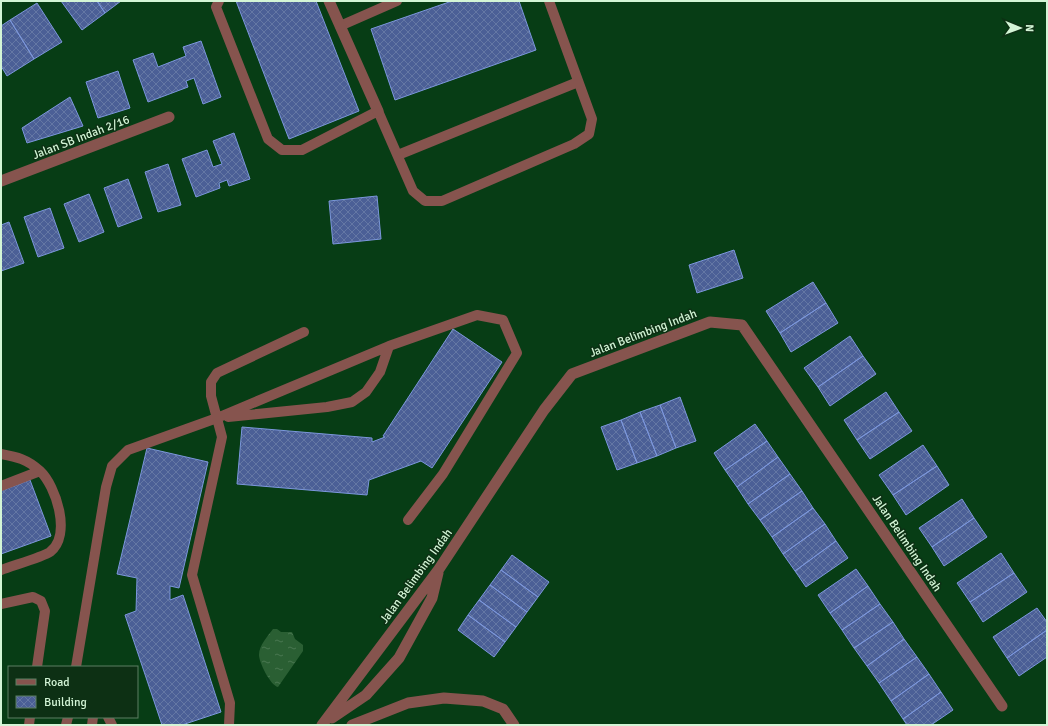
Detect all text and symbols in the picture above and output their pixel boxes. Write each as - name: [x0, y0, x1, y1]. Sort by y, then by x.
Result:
- north arrow: [1000, 8, 1040, 48]
- text: N: [1023, 24, 1036, 32]
- street label: Jalan SB Indah 2/16: [31, 112, 132, 163]
- street label: Jalan Belimbing Indah: [587, 306, 699, 361]
- street label: Jalan Belimbing Indah: [869, 492, 945, 595]
- street label: Jalan Belimbing Indah: [377, 526, 456, 627]
- legend: [8, 666, 138, 718]
- text: Road: [44, 675, 70, 690]
- text: Building: [44, 695, 87, 710]

